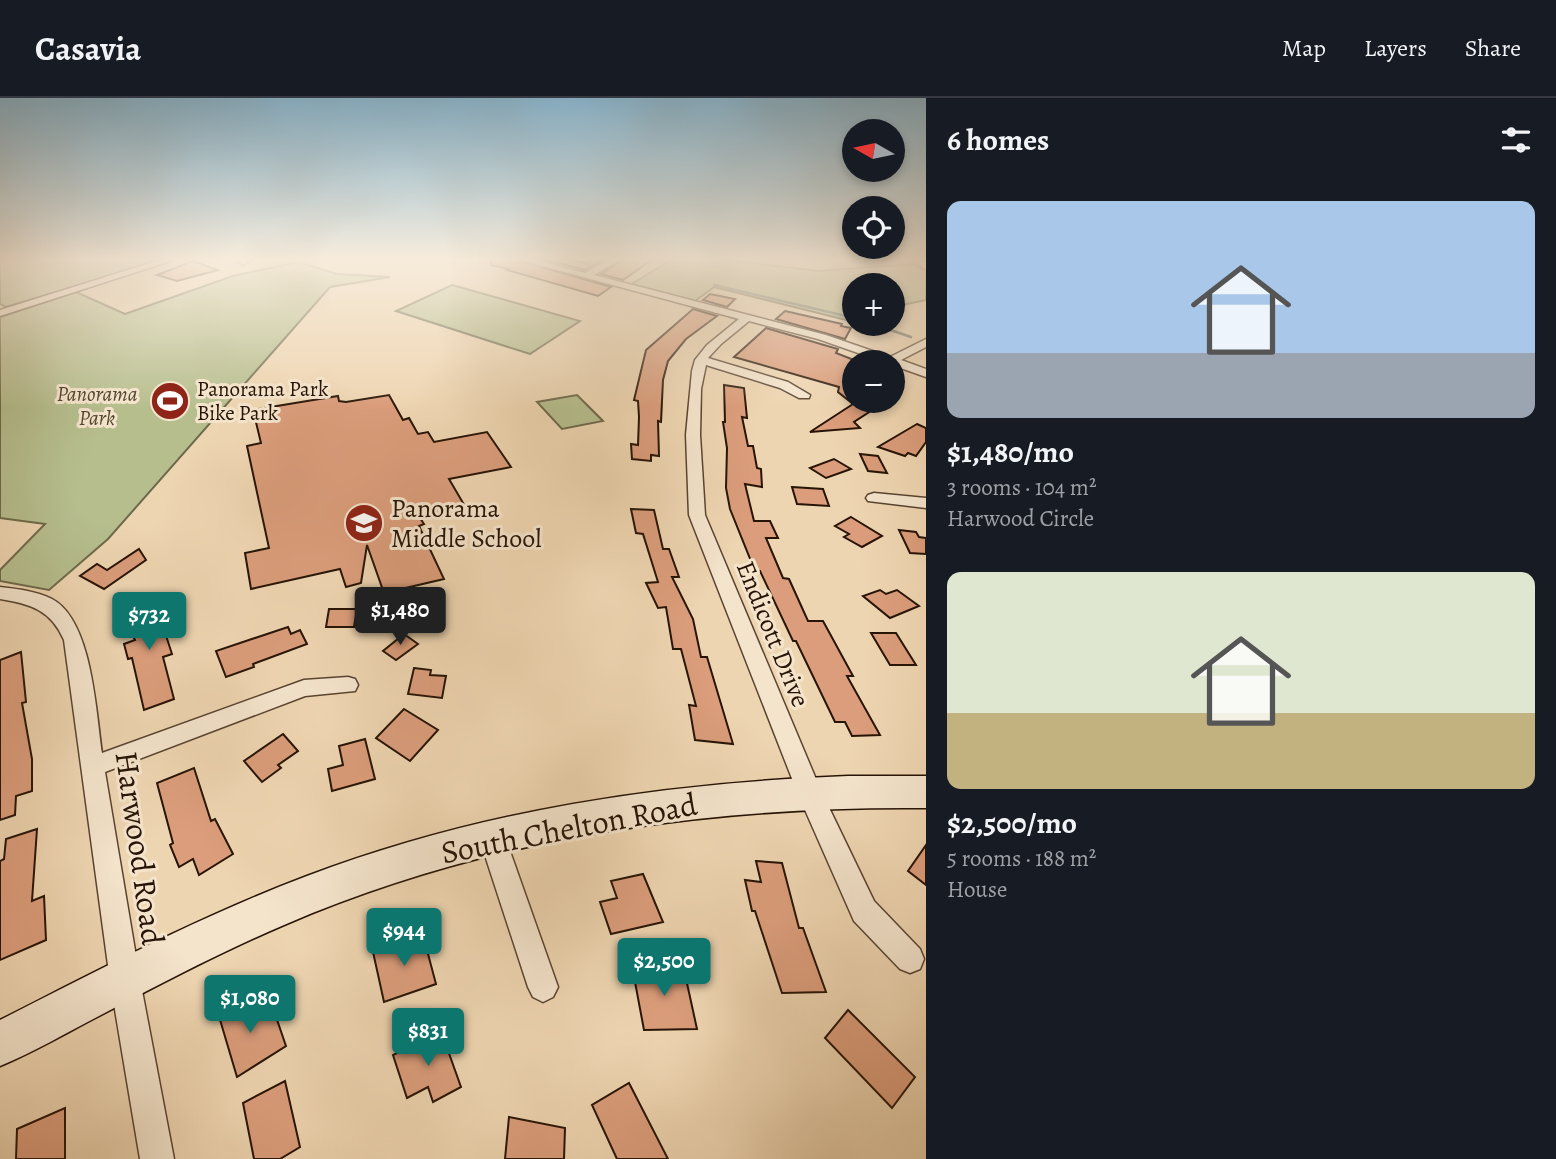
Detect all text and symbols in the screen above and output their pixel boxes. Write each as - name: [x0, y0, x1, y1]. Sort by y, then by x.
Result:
- text: Casavia: [35, 26, 141, 71]
- text: Map: [1282, 32, 1326, 64]
- text: Layers: [1364, 32, 1427, 64]
- text: Share: [1465, 32, 1521, 64]
- north arrow: [842, 119, 905, 182]
- map controls: [842, 119, 905, 413]
- text: 6 homes: [947, 120, 1049, 160]
- icon: filters: [1497, 121, 1535, 159]
- button: locate: [842, 196, 905, 259]
- icon: home: [1178, 247, 1304, 373]
- button: +: [842, 273, 905, 336]
- button: −: [842, 350, 905, 413]
- place label: Panorama Park Bike Park: [197, 375, 329, 427]
- park label: Panorama Park: [57, 380, 138, 432]
- sports icon: Panorama Park Bike Park: [149, 380, 191, 422]
- text: $1,480/mo: [947, 432, 1074, 472]
- text: 3 rooms · 104 m²: [947, 472, 1096, 503]
- place label: Panorama Middle School: [391, 491, 542, 556]
- school or university icon: Panorama Middle School: [343, 502, 385, 544]
- text: Harwood Circle: [947, 503, 1094, 534]
- street label: Endicott Drive: [728, 556, 818, 712]
- pin: $1,480: [343, 588, 457, 647]
- pin: $732: [108, 592, 190, 652]
- text: $1,480: [371, 594, 429, 625]
- text: $732: [128, 599, 170, 630]
- icon: home: [1178, 618, 1304, 744]
- street label: Harwood Road: [105, 748, 175, 949]
- street label: South Chelton Road: [437, 781, 702, 874]
- text: $2,500/mo: [947, 803, 1077, 843]
- text: 5 rooms · 188 m²: [947, 843, 1096, 874]
- text: House: [947, 874, 1007, 905]
- pin: $944: [363, 908, 445, 968]
- text: $944: [383, 915, 426, 946]
- pin: $2,500: [607, 939, 721, 998]
- text: $2,500: [634, 945, 694, 976]
- pin: $1,080: [193, 976, 307, 1035]
- text: $1,080: [220, 982, 280, 1013]
- pin: $831: [387, 1009, 469, 1068]
- text: $831: [408, 1015, 448, 1046]

